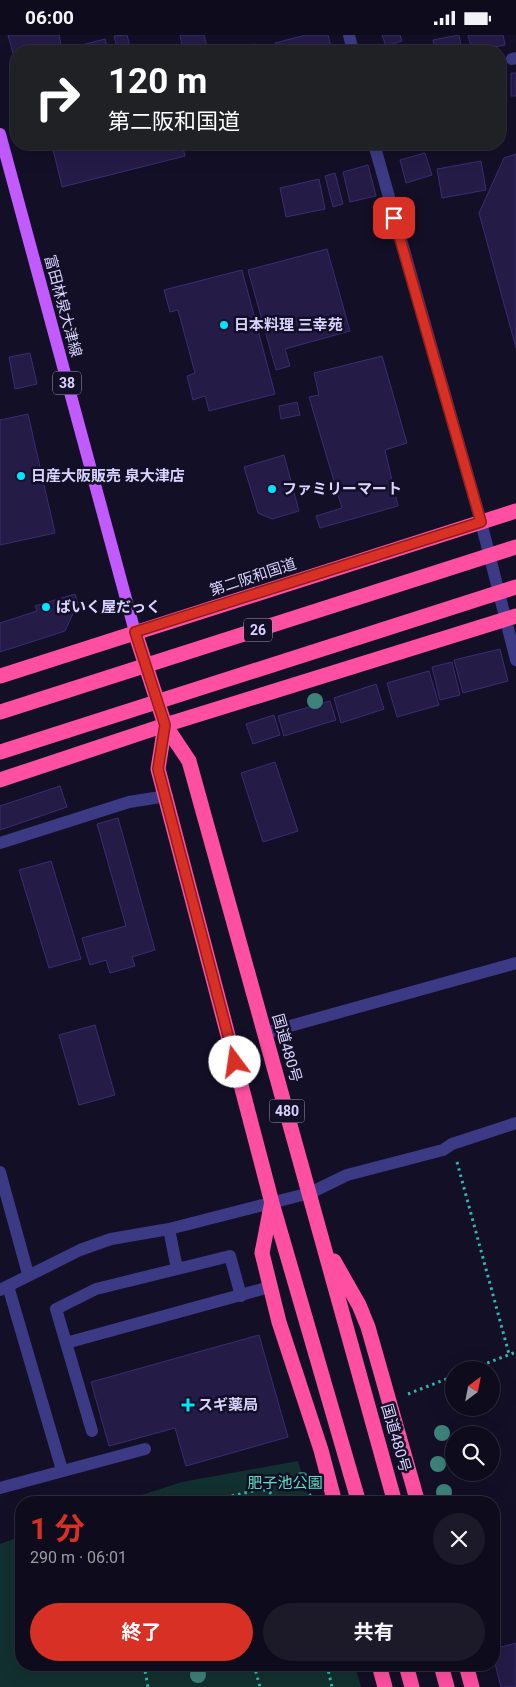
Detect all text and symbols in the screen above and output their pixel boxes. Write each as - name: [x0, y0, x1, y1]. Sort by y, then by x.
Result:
- text: 06:00: [25, 6, 74, 29]
- text: 120 m: [108, 61, 207, 102]
- icon: right: [25, 65, 90, 130]
- text: 第二阪和国道: [108, 109, 240, 134]
- pin: [373, 197, 415, 239]
- icon: arrive: [380, 204, 408, 232]
- street label: 富田林泉大津線: [41, 253, 85, 359]
- place label: 日本料理 三幸苑: [234, 316, 343, 334]
- marker: 日本料理 三幸苑: [218, 319, 230, 331]
- road number: 38: [53, 371, 81, 394]
- place label: 日産大阪販売 泉大津店: [31, 467, 185, 485]
- marker: 日産大阪販売 泉大津店: [15, 470, 27, 482]
- place label: ファミリーマート: [282, 480, 402, 498]
- marker: ファミリーマート: [266, 483, 278, 495]
- street label: 第二阪和国道: [207, 555, 299, 599]
- place label: ばいく屋だっく: [56, 598, 161, 616]
- marker: ばいく屋だっく: [40, 601, 52, 613]
- road number: 26: [244, 619, 272, 641]
- street label: 国道480号: [269, 1012, 305, 1084]
- position arrow: [208, 1035, 260, 1087]
- road number: 480: [270, 1099, 304, 1123]
- north arrow: [445, 1361, 500, 1416]
- map controls: [445, 1361, 500, 1481]
- place label: スギ薬局: [198, 1396, 258, 1414]
- marker: スギ薬局: [182, 1399, 194, 1411]
- street label: 国道480号: [378, 1402, 414, 1474]
- button: search: [445, 1426, 500, 1481]
- park label: 肥子池公園: [247, 1474, 323, 1492]
- text: 1 分: [30, 1511, 85, 1546]
- button: close: [433, 1513, 485, 1565]
- text: 290 m · 06:01: [30, 1548, 127, 1567]
- button: 終了: [30, 1603, 253, 1661]
- button: 共有: [263, 1603, 485, 1661]

